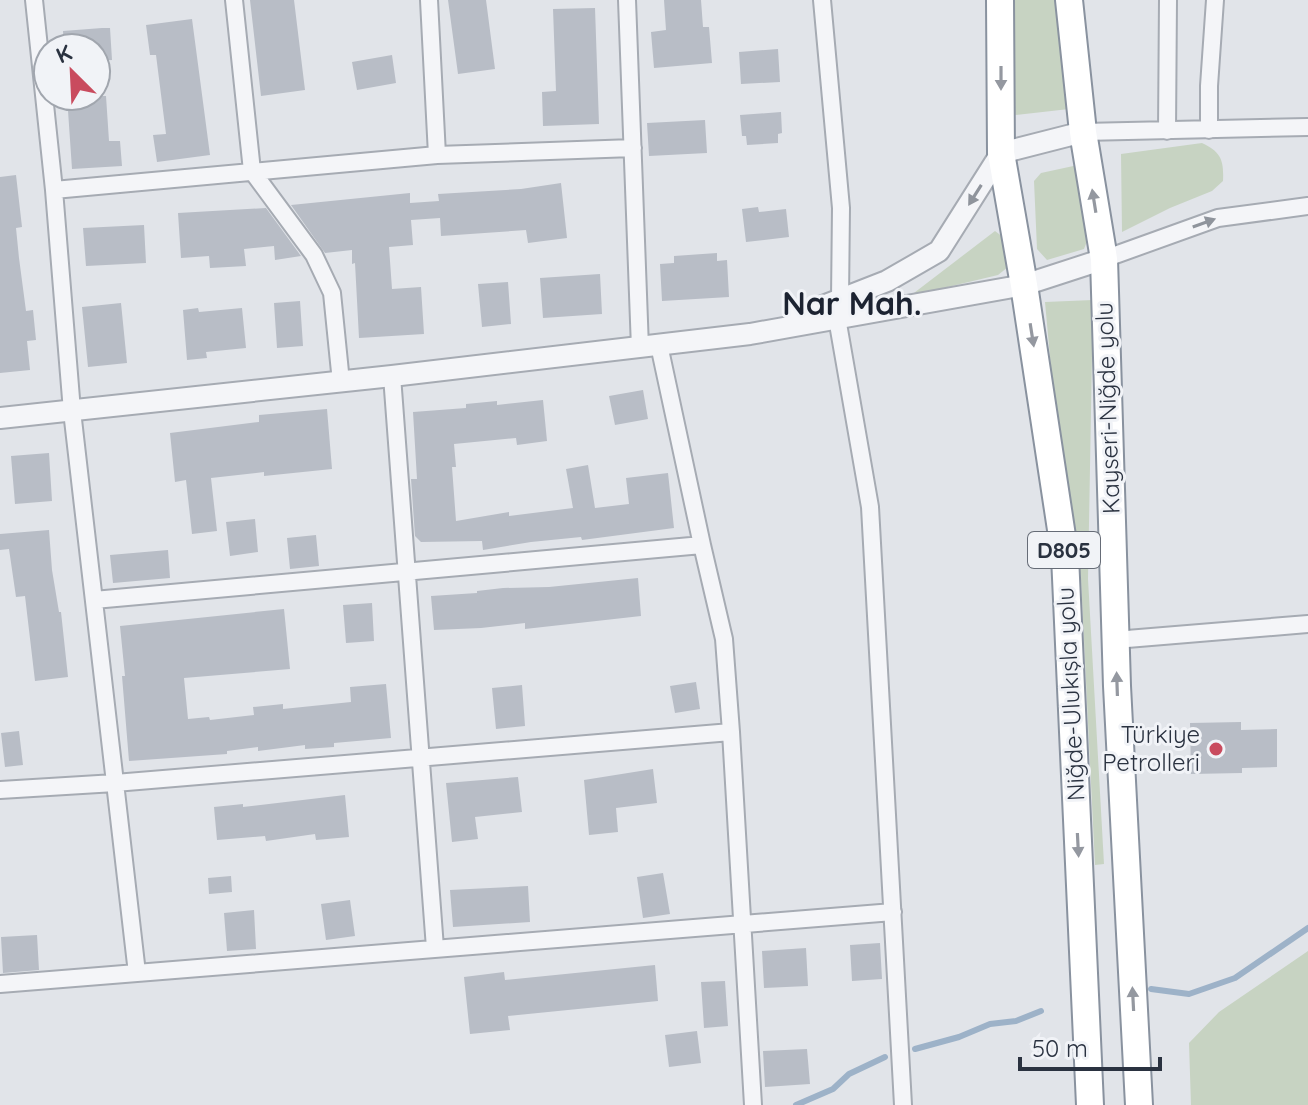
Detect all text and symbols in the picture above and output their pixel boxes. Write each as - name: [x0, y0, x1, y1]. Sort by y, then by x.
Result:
- north arrow: [32, 32, 112, 112]
- text: K: [52, 38, 76, 69]
- one-way arrow: [995, 66, 1007, 91]
- one-way arrow: [968, 184, 982, 206]
- one-way arrow: [1088, 188, 1100, 213]
- one-way arrow: [1192, 216, 1216, 229]
- district label: Nar Mah.: [782, 283, 922, 323]
- street label: Kayseri-Niğde yolu: [1088, 302, 1126, 514]
- one-way arrow: [1026, 323, 1039, 348]
- road number: D805: [1028, 532, 1100, 568]
- street label: Niğde-Ulukışla yolu: [1049, 586, 1091, 802]
- one-way arrow: [1110, 671, 1123, 696]
- place label: Türkiye Petrolleri: [1102, 719, 1200, 777]
- marker: Türkiye Petrolleri: [1207, 740, 1225, 758]
- one-way arrow: [1072, 833, 1085, 858]
- one-way arrow: [1127, 986, 1140, 1011]
- scale bar: [1020, 1021, 1160, 1071]
- text: 50 m: [1032, 1033, 1088, 1063]

